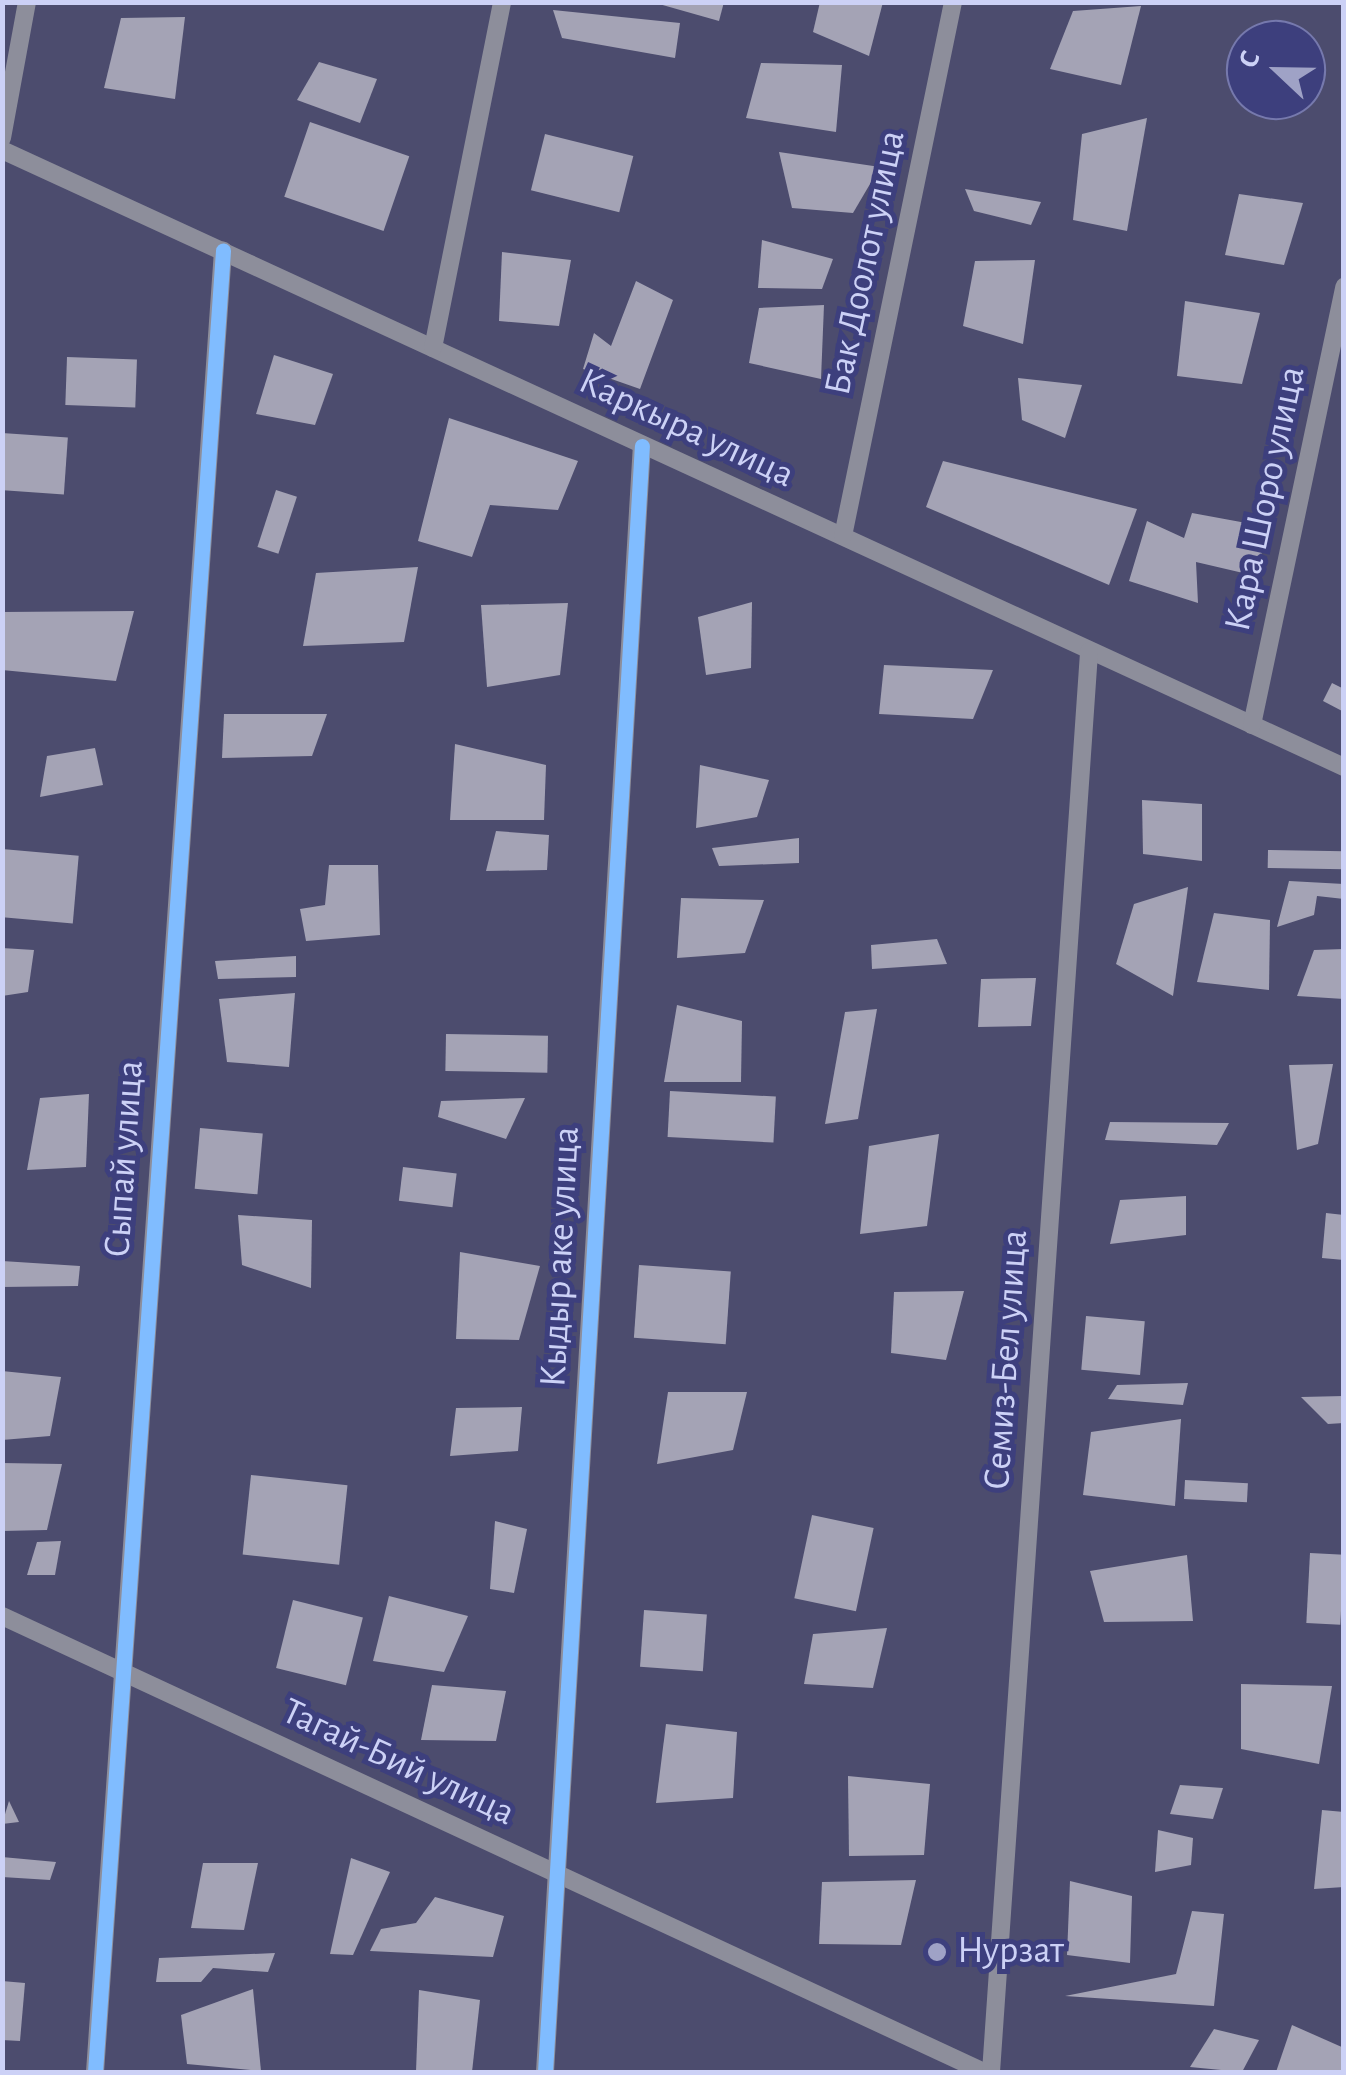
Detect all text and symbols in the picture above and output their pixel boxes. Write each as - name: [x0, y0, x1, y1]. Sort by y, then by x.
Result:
- north arrow: [1226, 20, 1326, 120]
- text: С: [1234, 47, 1266, 72]
- street label: Бак Доолот улица: [816, 126, 916, 400]
- street label: Каркыра улица: [571, 359, 801, 499]
- street label: Кара Шоро улица: [1216, 362, 1316, 636]
- street label: Сыпай улица: [95, 1059, 155, 1259]
- street label: Кыдыр аке улица: [531, 1125, 591, 1389]
- street label: Семиз-Бел улица: [975, 1228, 1039, 1492]
- street label: Тагай-Бий улица: [275, 1689, 521, 1837]
- place label: Нурзат: [957, 1929, 1064, 1975]
- marker: Нурзат: [926, 1941, 948, 1963]

